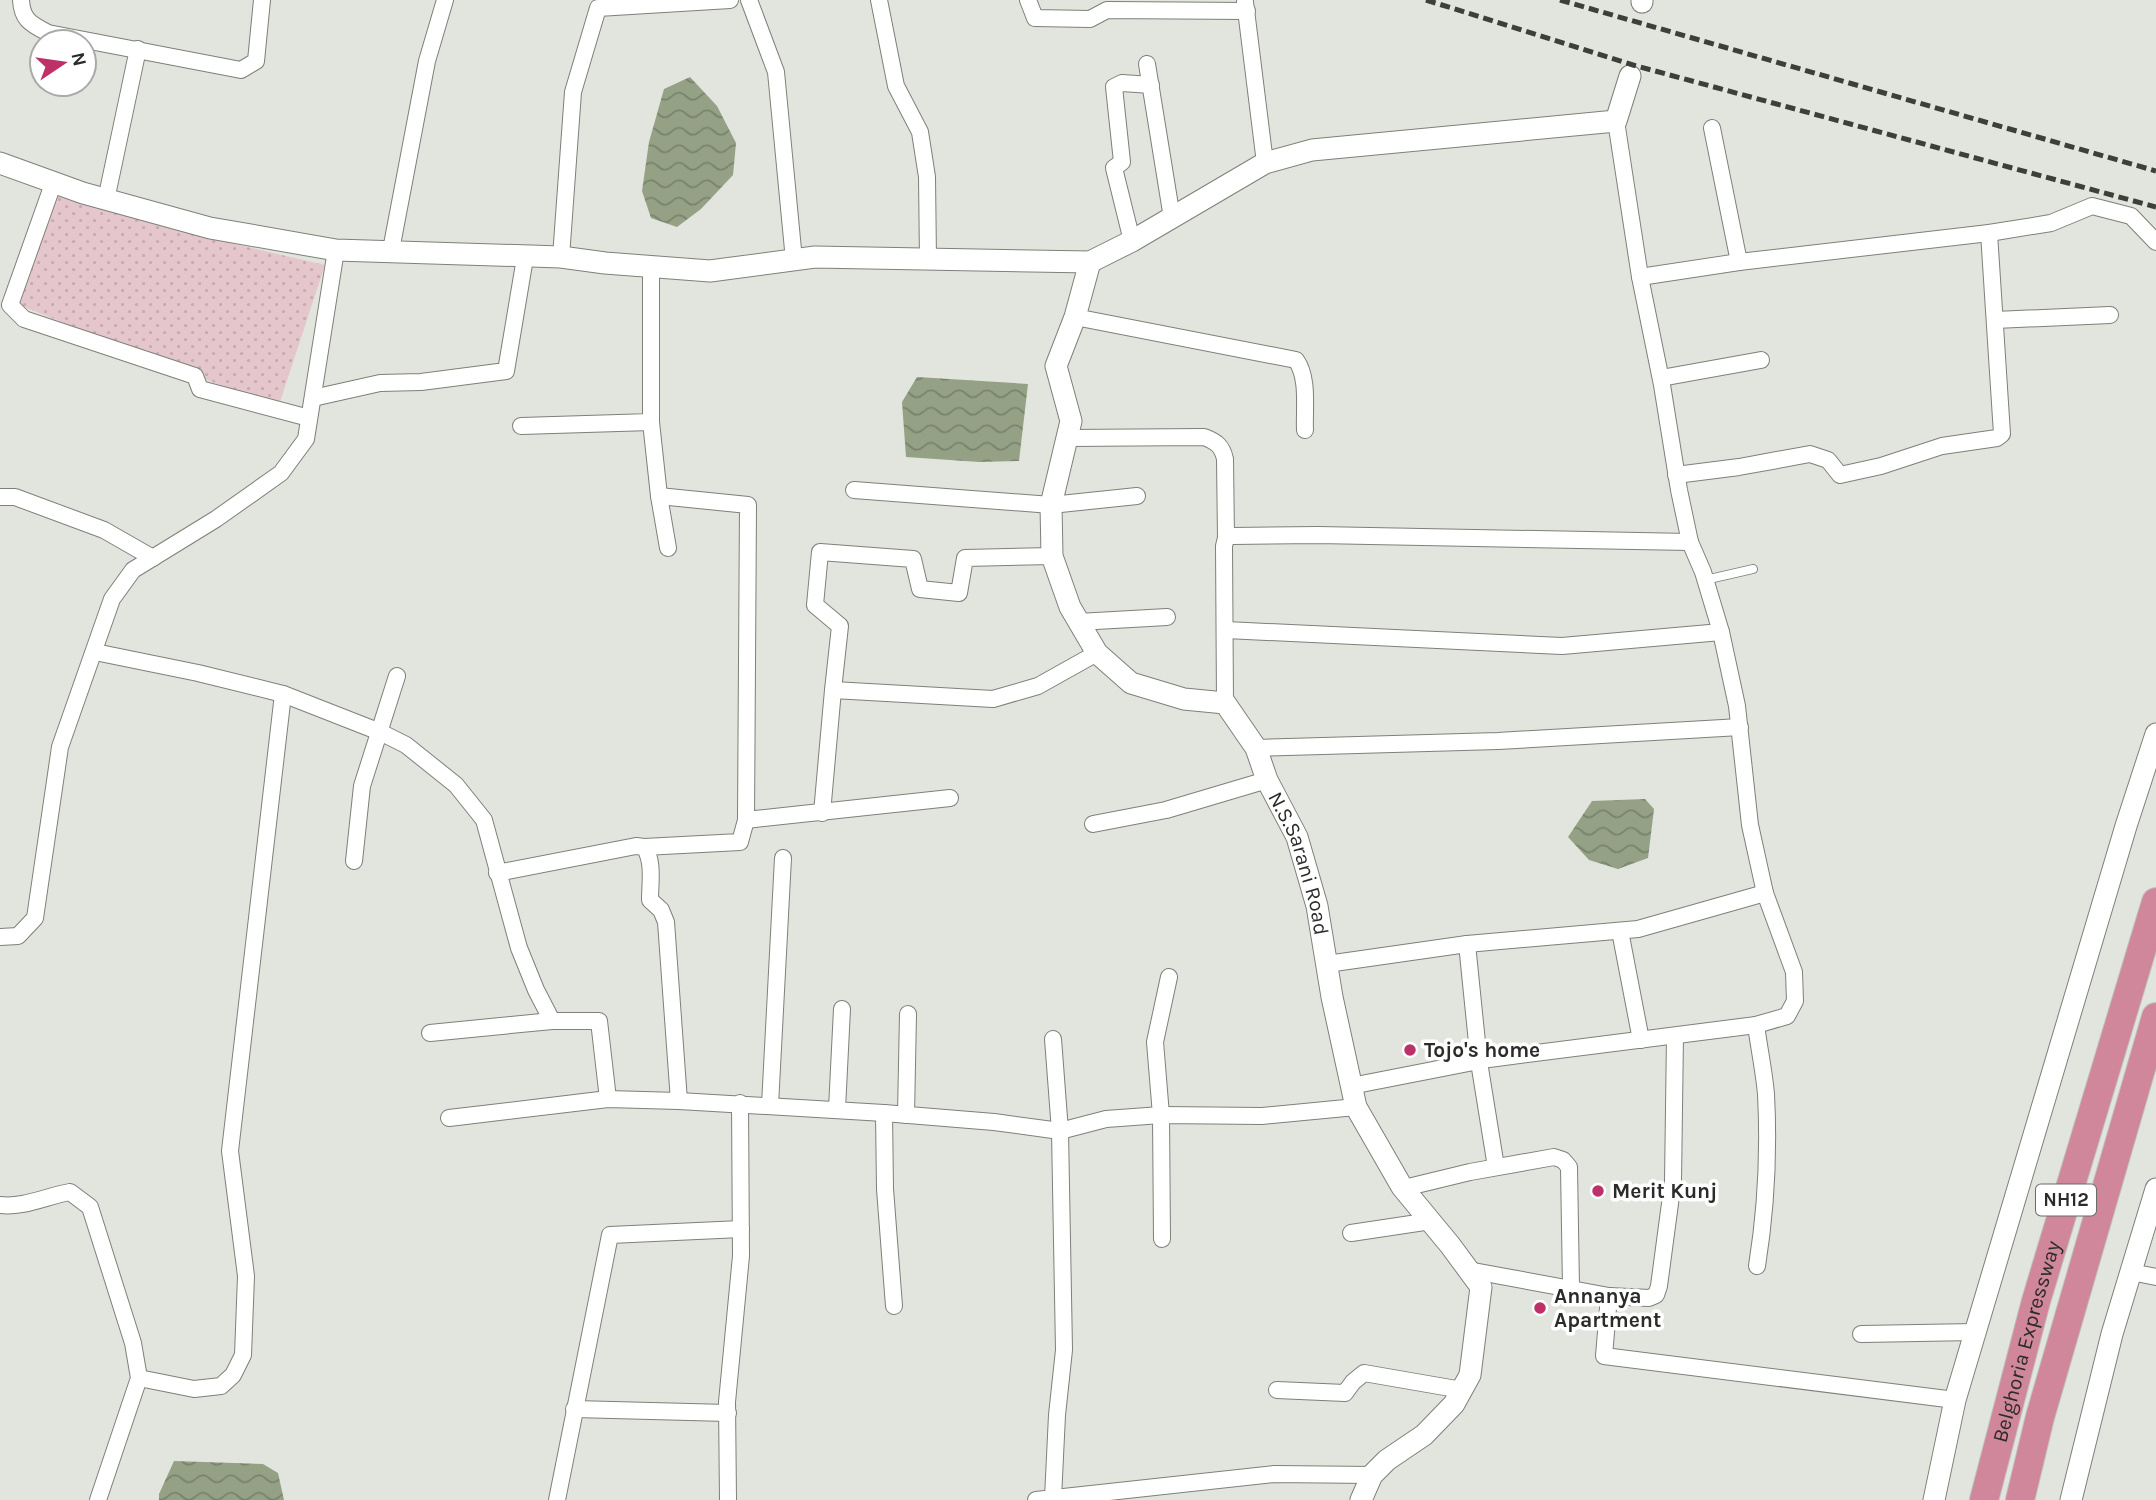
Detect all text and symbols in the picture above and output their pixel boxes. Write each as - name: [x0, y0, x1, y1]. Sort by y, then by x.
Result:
- north arrow: [28, 28, 98, 98]
- text: N: [66, 50, 91, 69]
- street label: N.S.Sarani Road: [1263, 788, 1334, 937]
- place label: Tojo's home: [1424, 1038, 1540, 1062]
- marker: Tojo's home: [1402, 1042, 1418, 1058]
- place label: Merit Kunj: [1612, 1179, 1717, 1203]
- marker: Merit Kunj: [1590, 1183, 1606, 1199]
- road number: NH12: [2036, 1184, 2096, 1216]
- street label: Belghoria Expressway: [1988, 1238, 2066, 1445]
- place label: Annanya Apartment: [1554, 1284, 1661, 1332]
- marker: Annanya Apartment: [1532, 1300, 1548, 1316]

